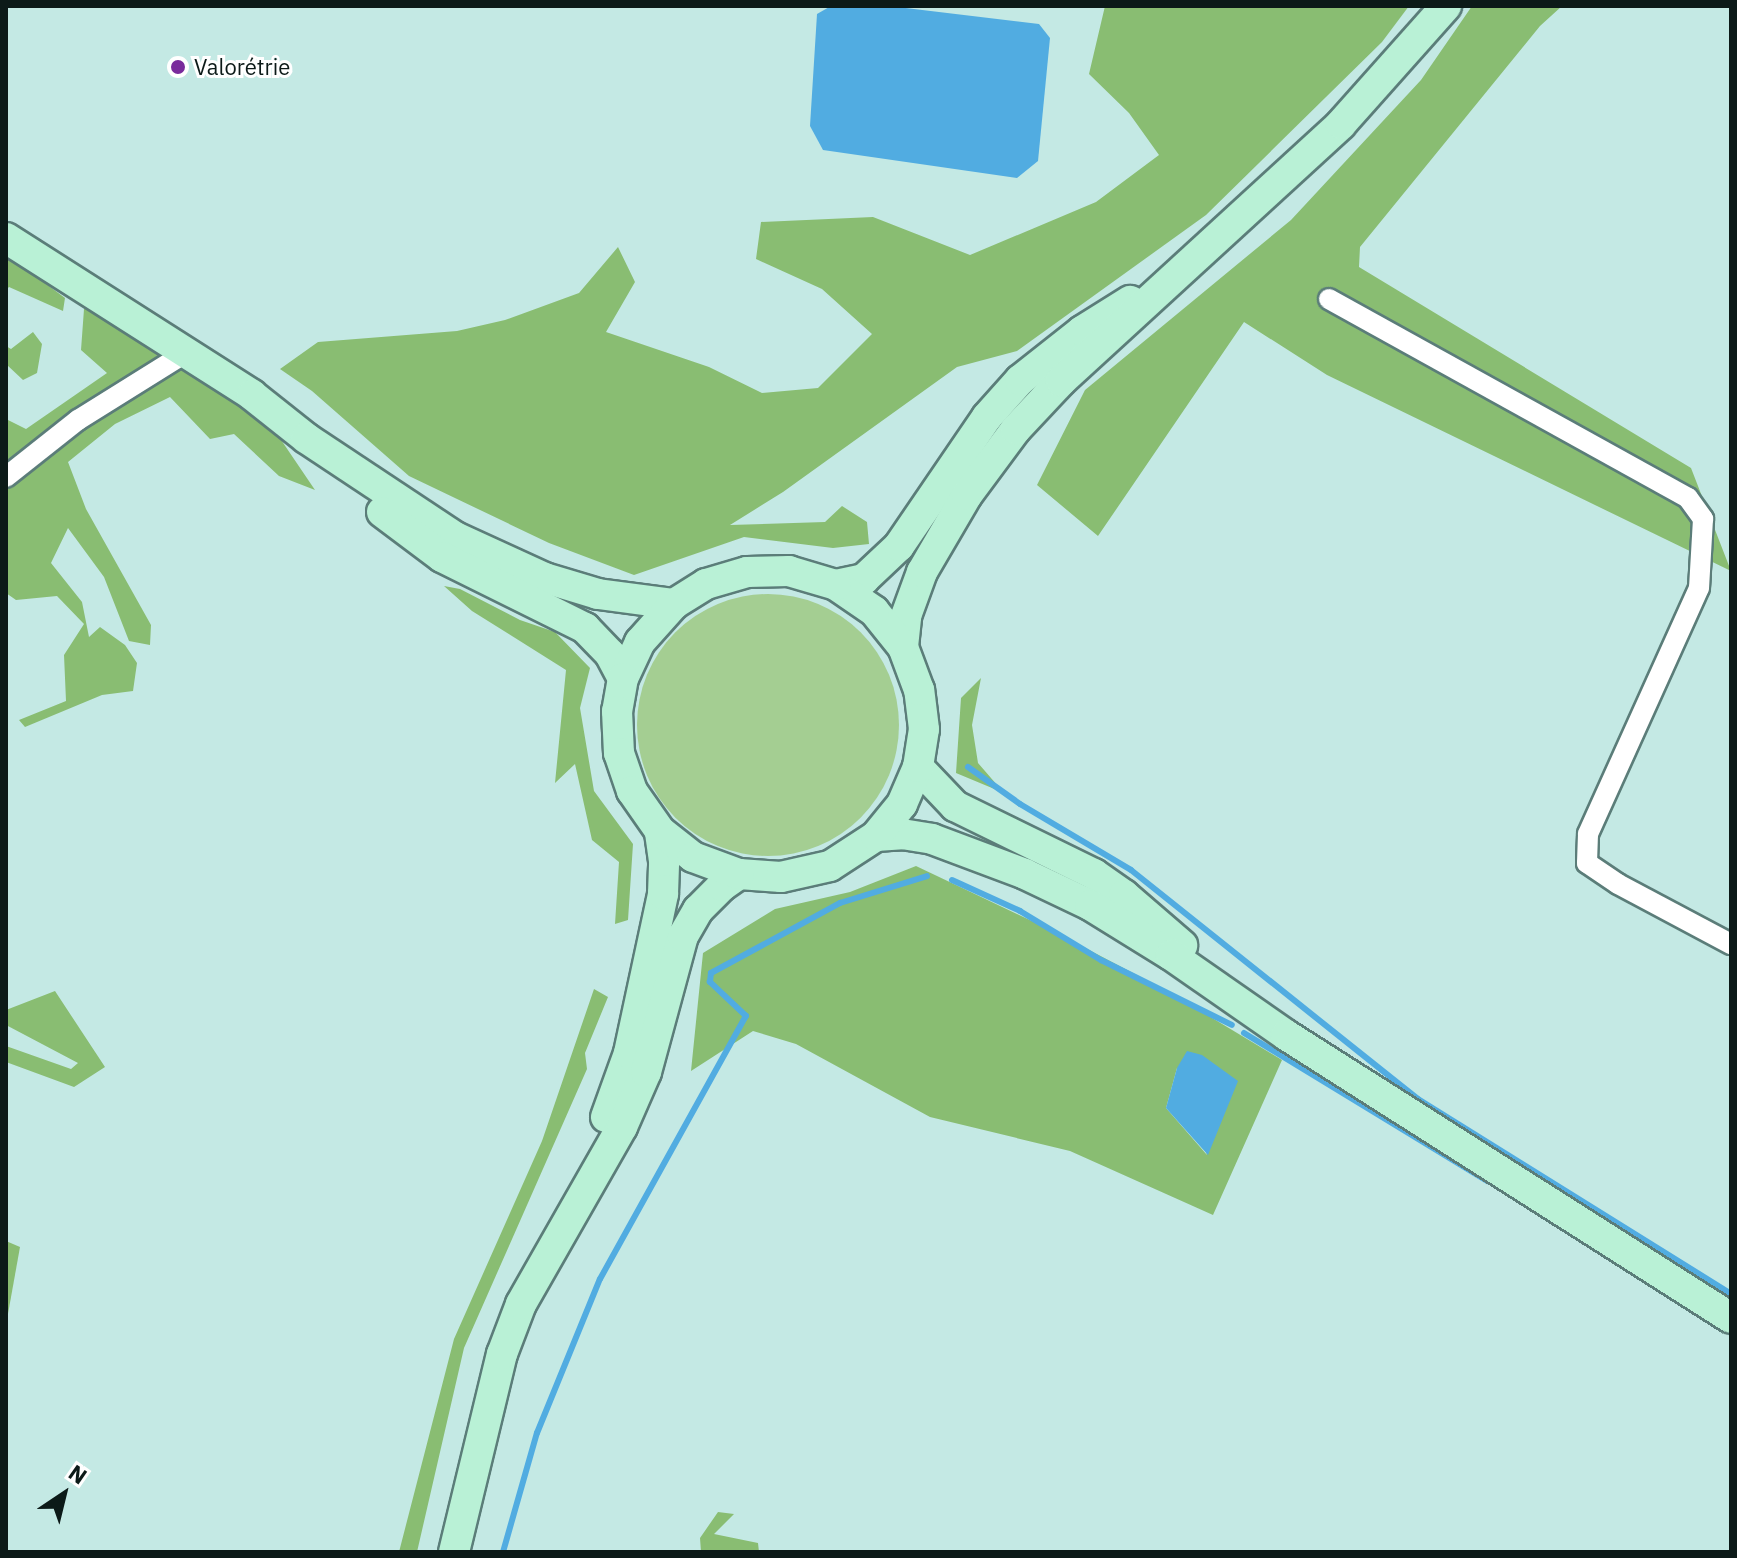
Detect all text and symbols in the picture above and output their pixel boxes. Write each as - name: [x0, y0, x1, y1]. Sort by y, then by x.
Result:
- place label: Valorétrie: [194, 54, 290, 80]
- marker: Valorétrie: [169, 58, 187, 76]
- north arrow: [24, 1454, 104, 1534]
- text: N: [63, 1457, 93, 1490]

